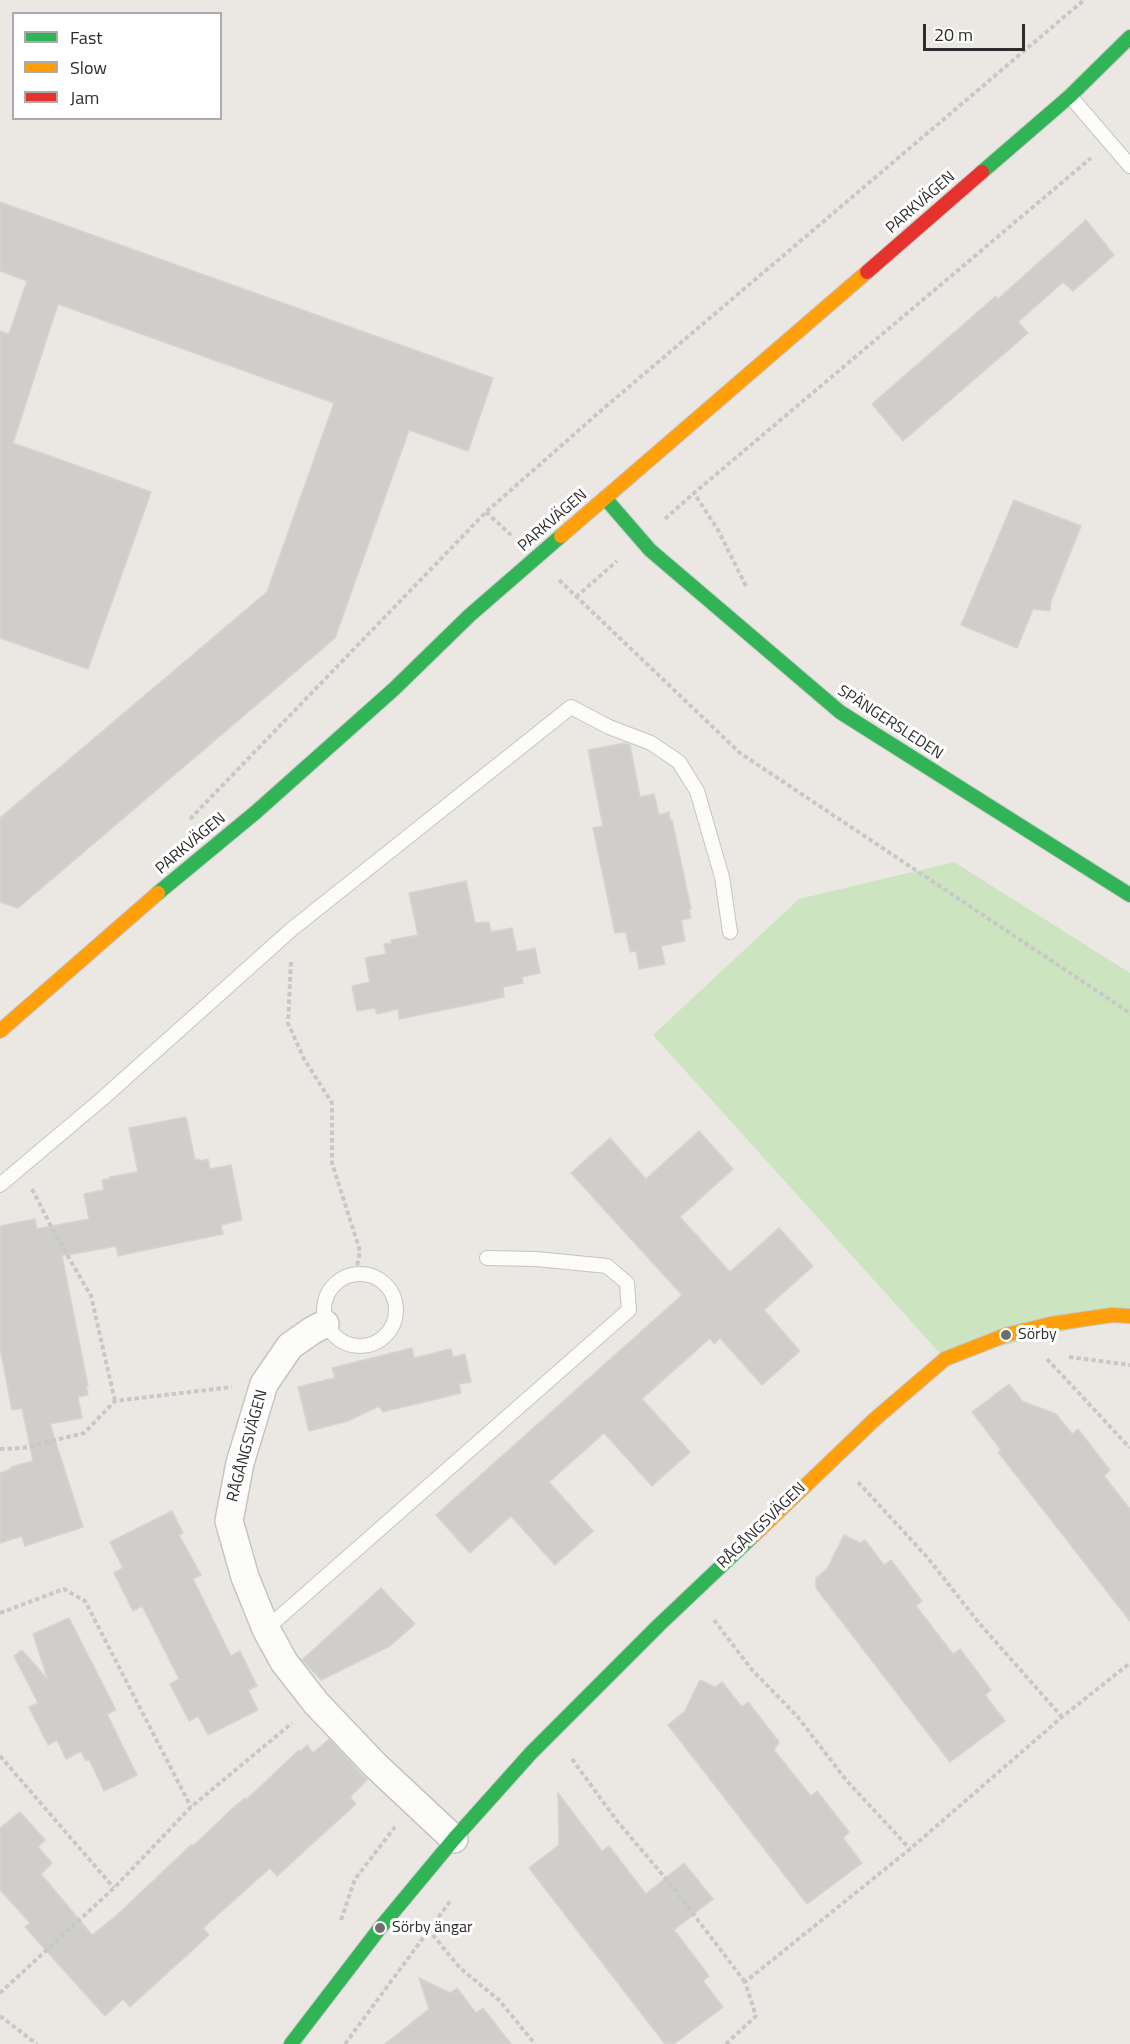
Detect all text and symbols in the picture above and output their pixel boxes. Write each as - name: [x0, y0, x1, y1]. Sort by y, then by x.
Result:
- legend: [12, 12, 222, 120]
- scale bar: [926, 12, 1028, 50]
- text: 20 m: [934, 21, 973, 48]
- text: Fast: [70, 24, 103, 51]
- text: Slow: [70, 54, 107, 81]
- text: Jam: [70, 84, 99, 111]
- street label: PARKVÄGEN: [883, 168, 959, 238]
- street label: PARKVÄGEN: [515, 486, 591, 556]
- street label: SPÄNGERSLEDEN: [834, 682, 946, 764]
- street label: PARKVÄGEN: [152, 809, 230, 879]
- place label: Sörby: [1018, 1325, 1057, 1345]
- marker: Sörby: [999, 1328, 1013, 1342]
- street label: RÅGÅNGSVÄGEN: [224, 1388, 272, 1504]
- street label: RÅGÅNGSVÄGEN: [714, 1479, 810, 1573]
- place label: Sörby ängar: [392, 1918, 473, 1938]
- marker: Sörby ängar: [373, 1921, 387, 1935]

